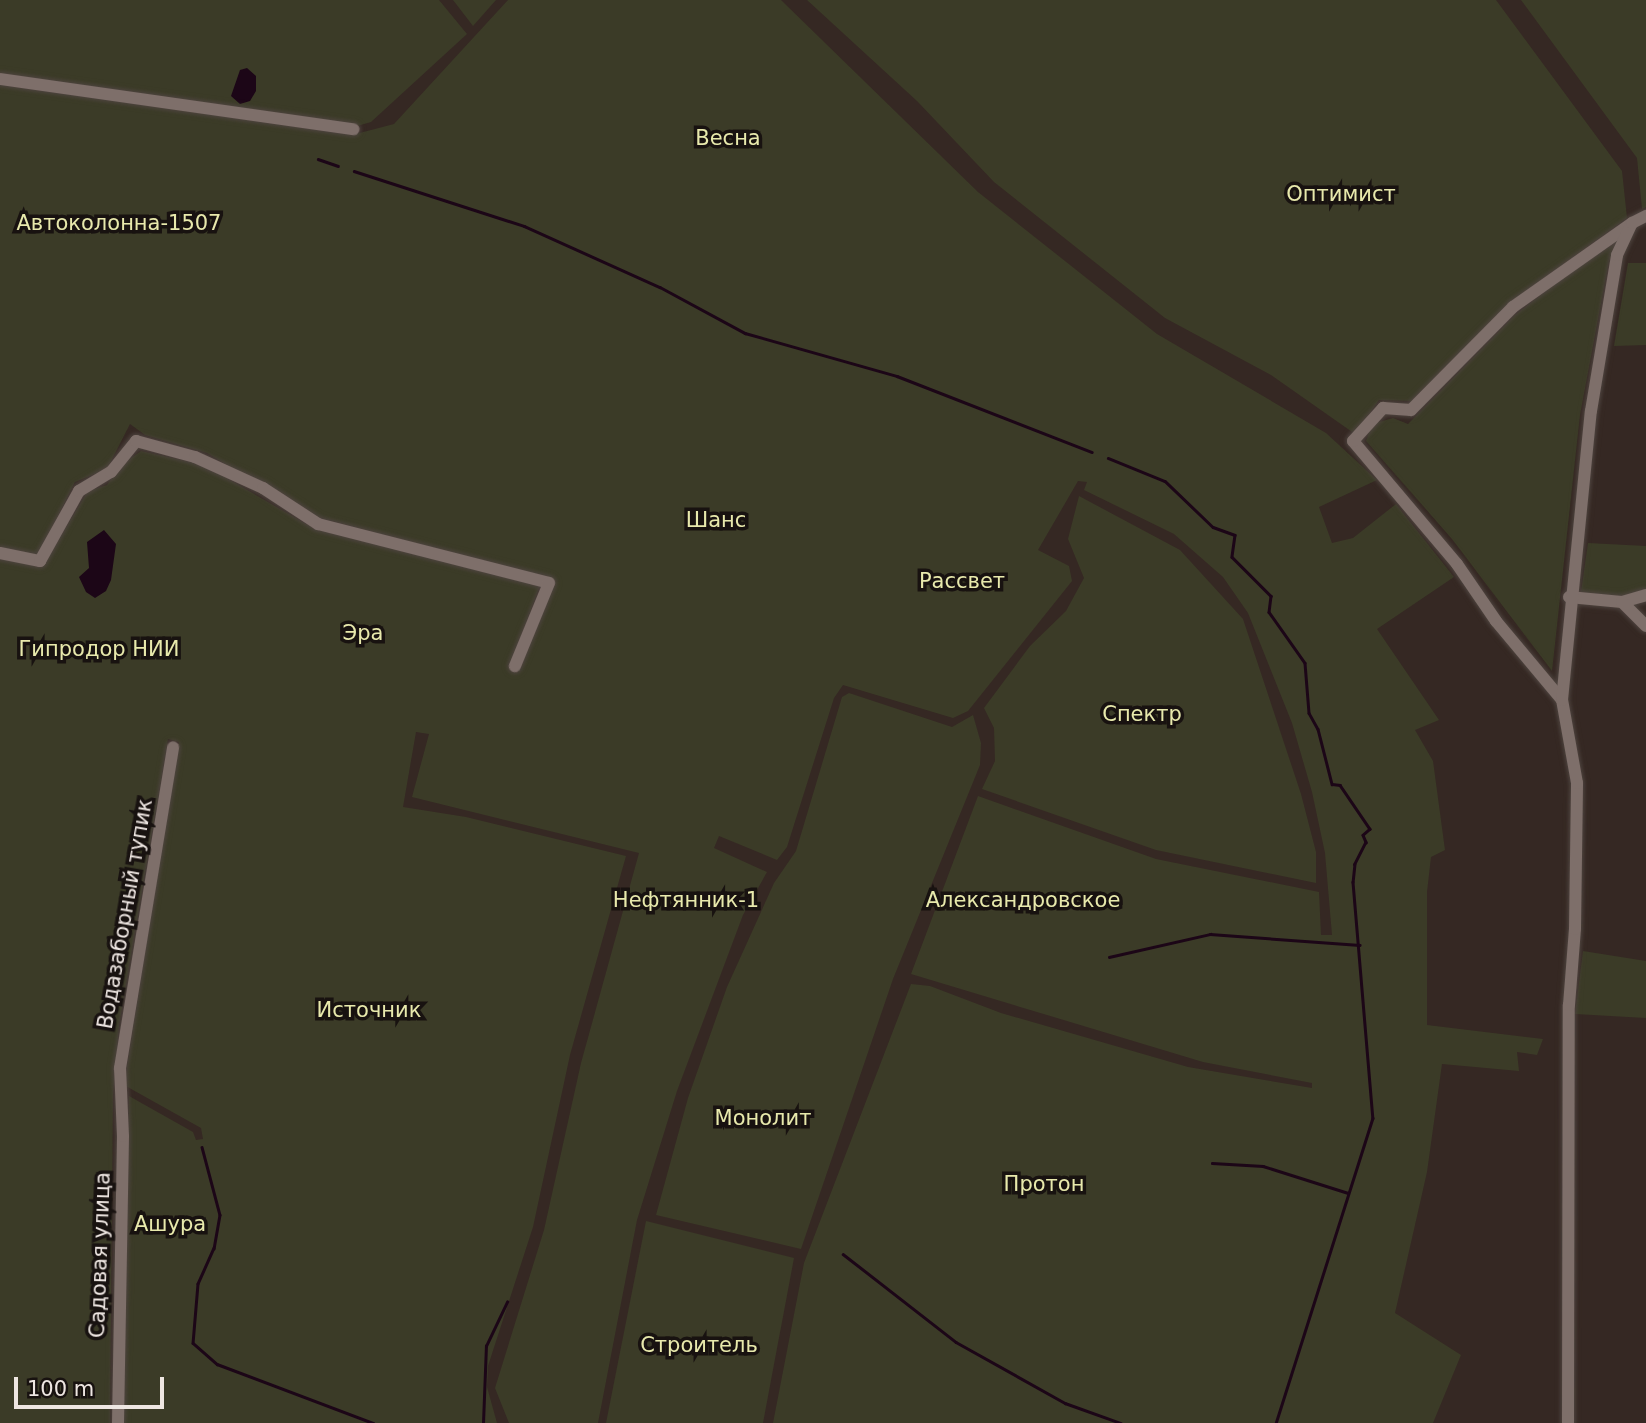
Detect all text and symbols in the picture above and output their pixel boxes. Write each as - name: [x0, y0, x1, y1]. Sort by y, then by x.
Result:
- park label: Весна: [695, 125, 761, 151]
- park label: Оптимист: [1286, 181, 1396, 207]
- park label: Автоколонна-1507: [17, 210, 221, 236]
- park label: Шанс: [686, 507, 746, 533]
- park label: Рассвет: [919, 568, 1005, 594]
- park label: Эра: [343, 620, 383, 646]
- park label: Гипродор НИИ: [19, 636, 179, 662]
- park label: Спектр: [1102, 701, 1182, 727]
- street label: Водазаборный тупик: [92, 797, 158, 1031]
- park label: Нефтянник-1: [613, 887, 759, 913]
- park label: Александровское: [926, 887, 1120, 913]
- park label: Источник: [317, 997, 421, 1023]
- park label: Монолит: [715, 1105, 811, 1131]
- park label: Протон: [1004, 1171, 1084, 1197]
- street label: Садовая улица: [85, 1172, 115, 1338]
- park label: Ашура: [134, 1211, 206, 1237]
- park label: Строитель: [640, 1332, 758, 1358]
- scale bar: [18, 1364, 168, 1408]
- text: 100 m: [27, 1377, 94, 1401]

